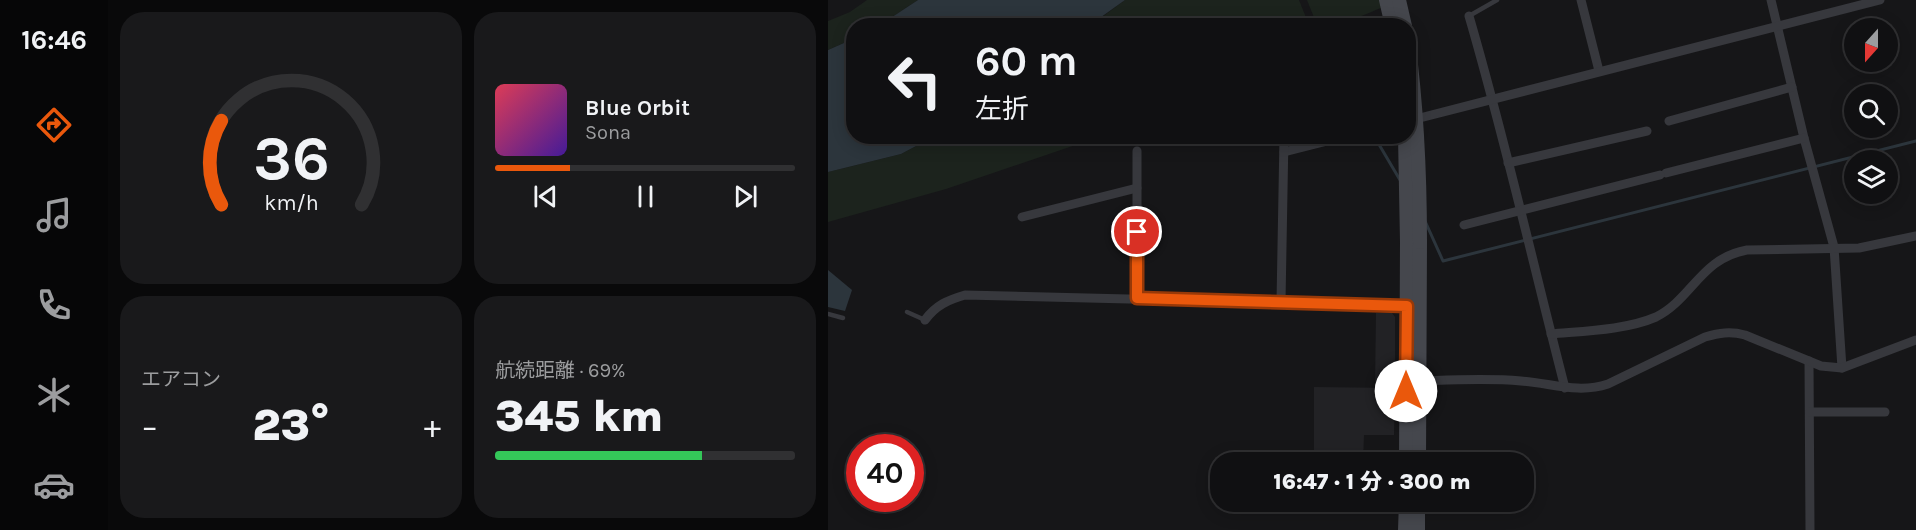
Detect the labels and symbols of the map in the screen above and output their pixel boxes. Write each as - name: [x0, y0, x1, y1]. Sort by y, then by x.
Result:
- north arrow: [1844, 18, 1898, 72]
- pin: [1111, 206, 1162, 257]
- position arrow: [1374, 359, 1438, 423]
- speed limit sign: 40: [846, 434, 924, 512]

